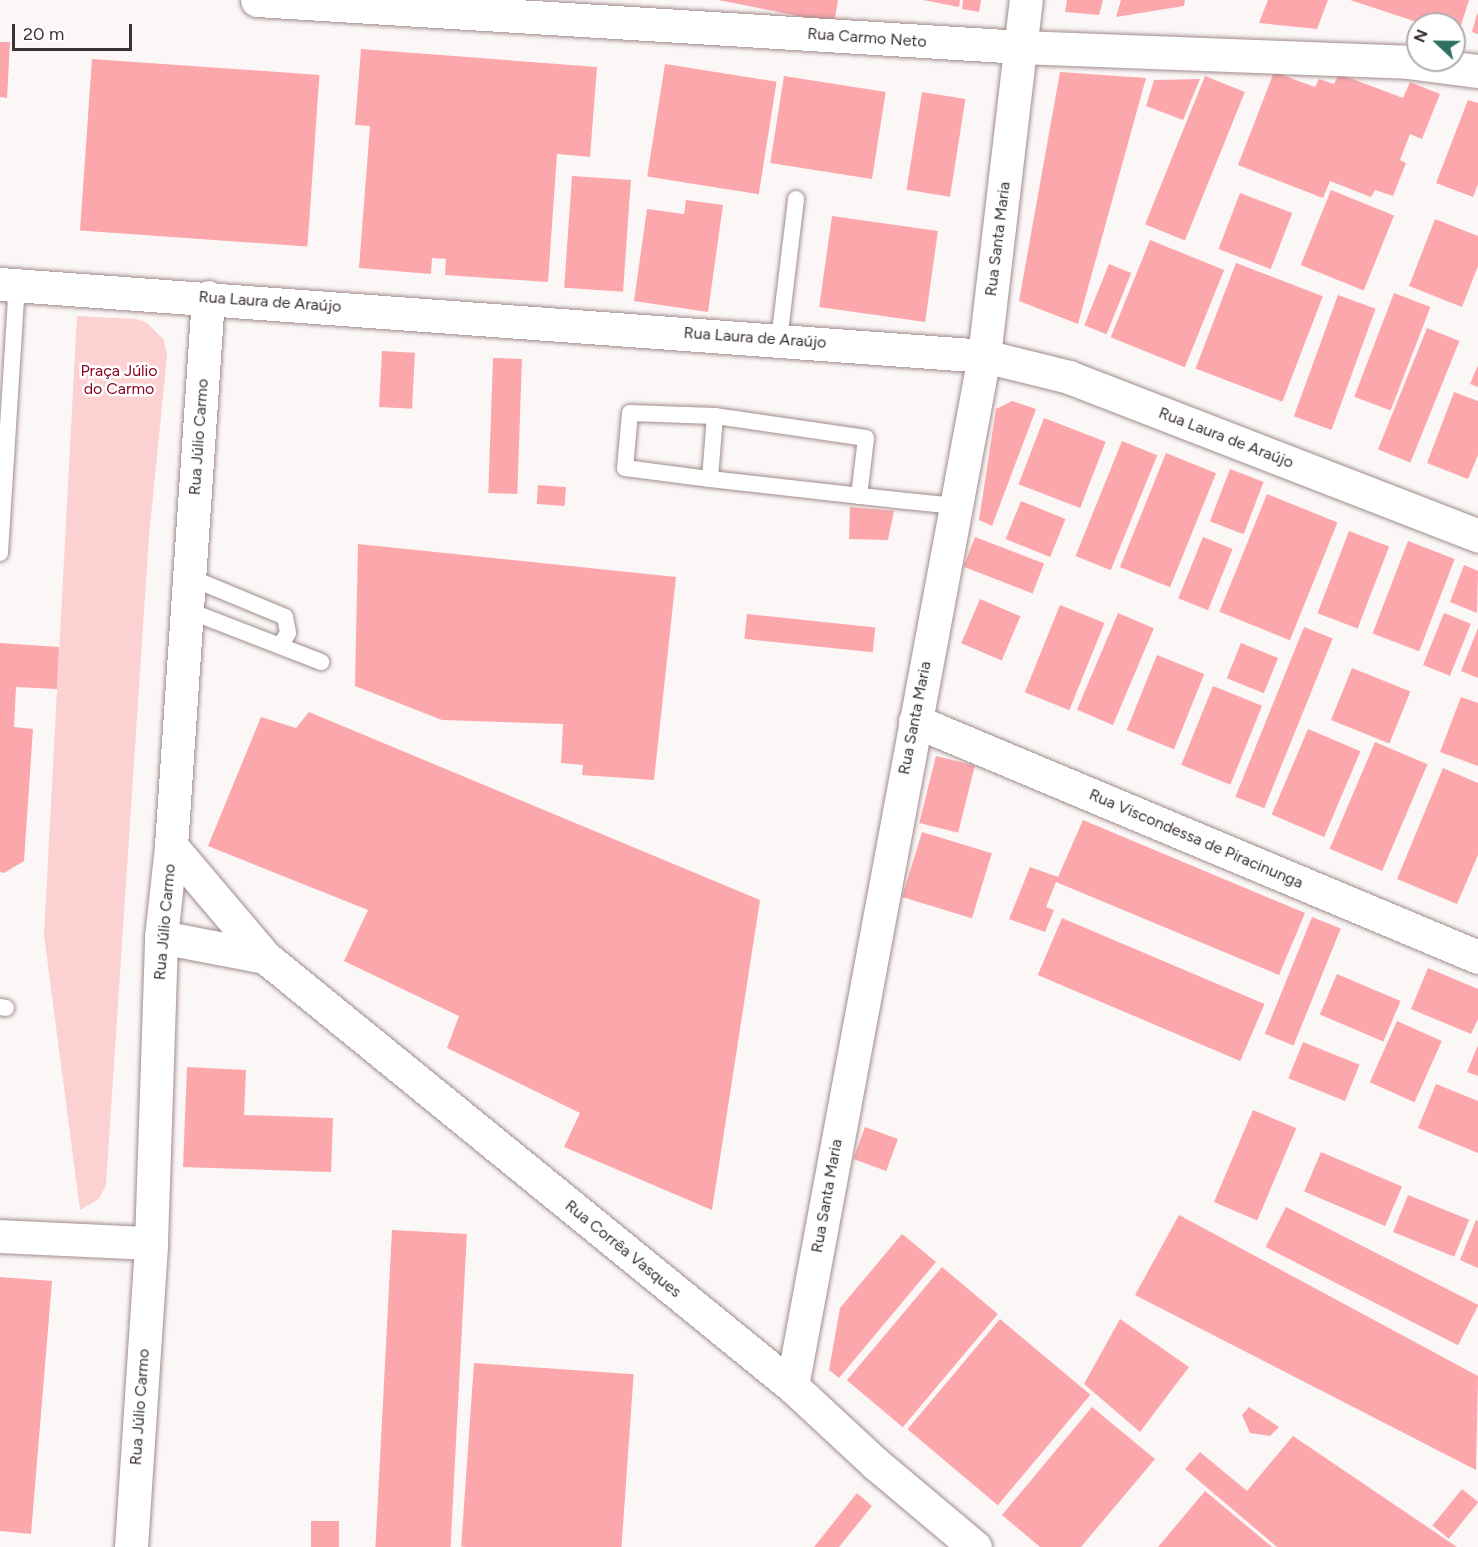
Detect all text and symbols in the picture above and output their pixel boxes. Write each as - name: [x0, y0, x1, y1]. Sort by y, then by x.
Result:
- scale bar: [15, 12, 135, 50]
- north arrow: [1406, 12, 1466, 72]
- text: 20 m: [23, 23, 64, 45]
- street label: Rua Carmo Neto: [807, 24, 927, 52]
- text: N: [1410, 27, 1432, 45]
- street label: Rua Santa Maria: [981, 181, 1015, 297]
- street label: Rua Laura de Araújo: [198, 287, 342, 317]
- street label: Rua Laura de Araújo: [683, 323, 827, 353]
- park label: Praça Júlio do Carmo: [80, 361, 158, 399]
- street label: Rua Júlio Carmo: [185, 378, 213, 496]
- street label: Rua Laura de Araújo: [1156, 403, 1296, 473]
- street label: Rua Santa Maria: [895, 660, 935, 776]
- street label: Rua Viscondessa de Piracinunga: [1086, 785, 1306, 893]
- street label: Rua Júlio Carmo: [150, 863, 180, 981]
- street label: Rua Santa Maria: [808, 1138, 846, 1254]
- street label: Rua Corrêa Vasques: [561, 1196, 685, 1302]
- street label: Rua Júlio Carmo: [126, 1348, 154, 1466]

